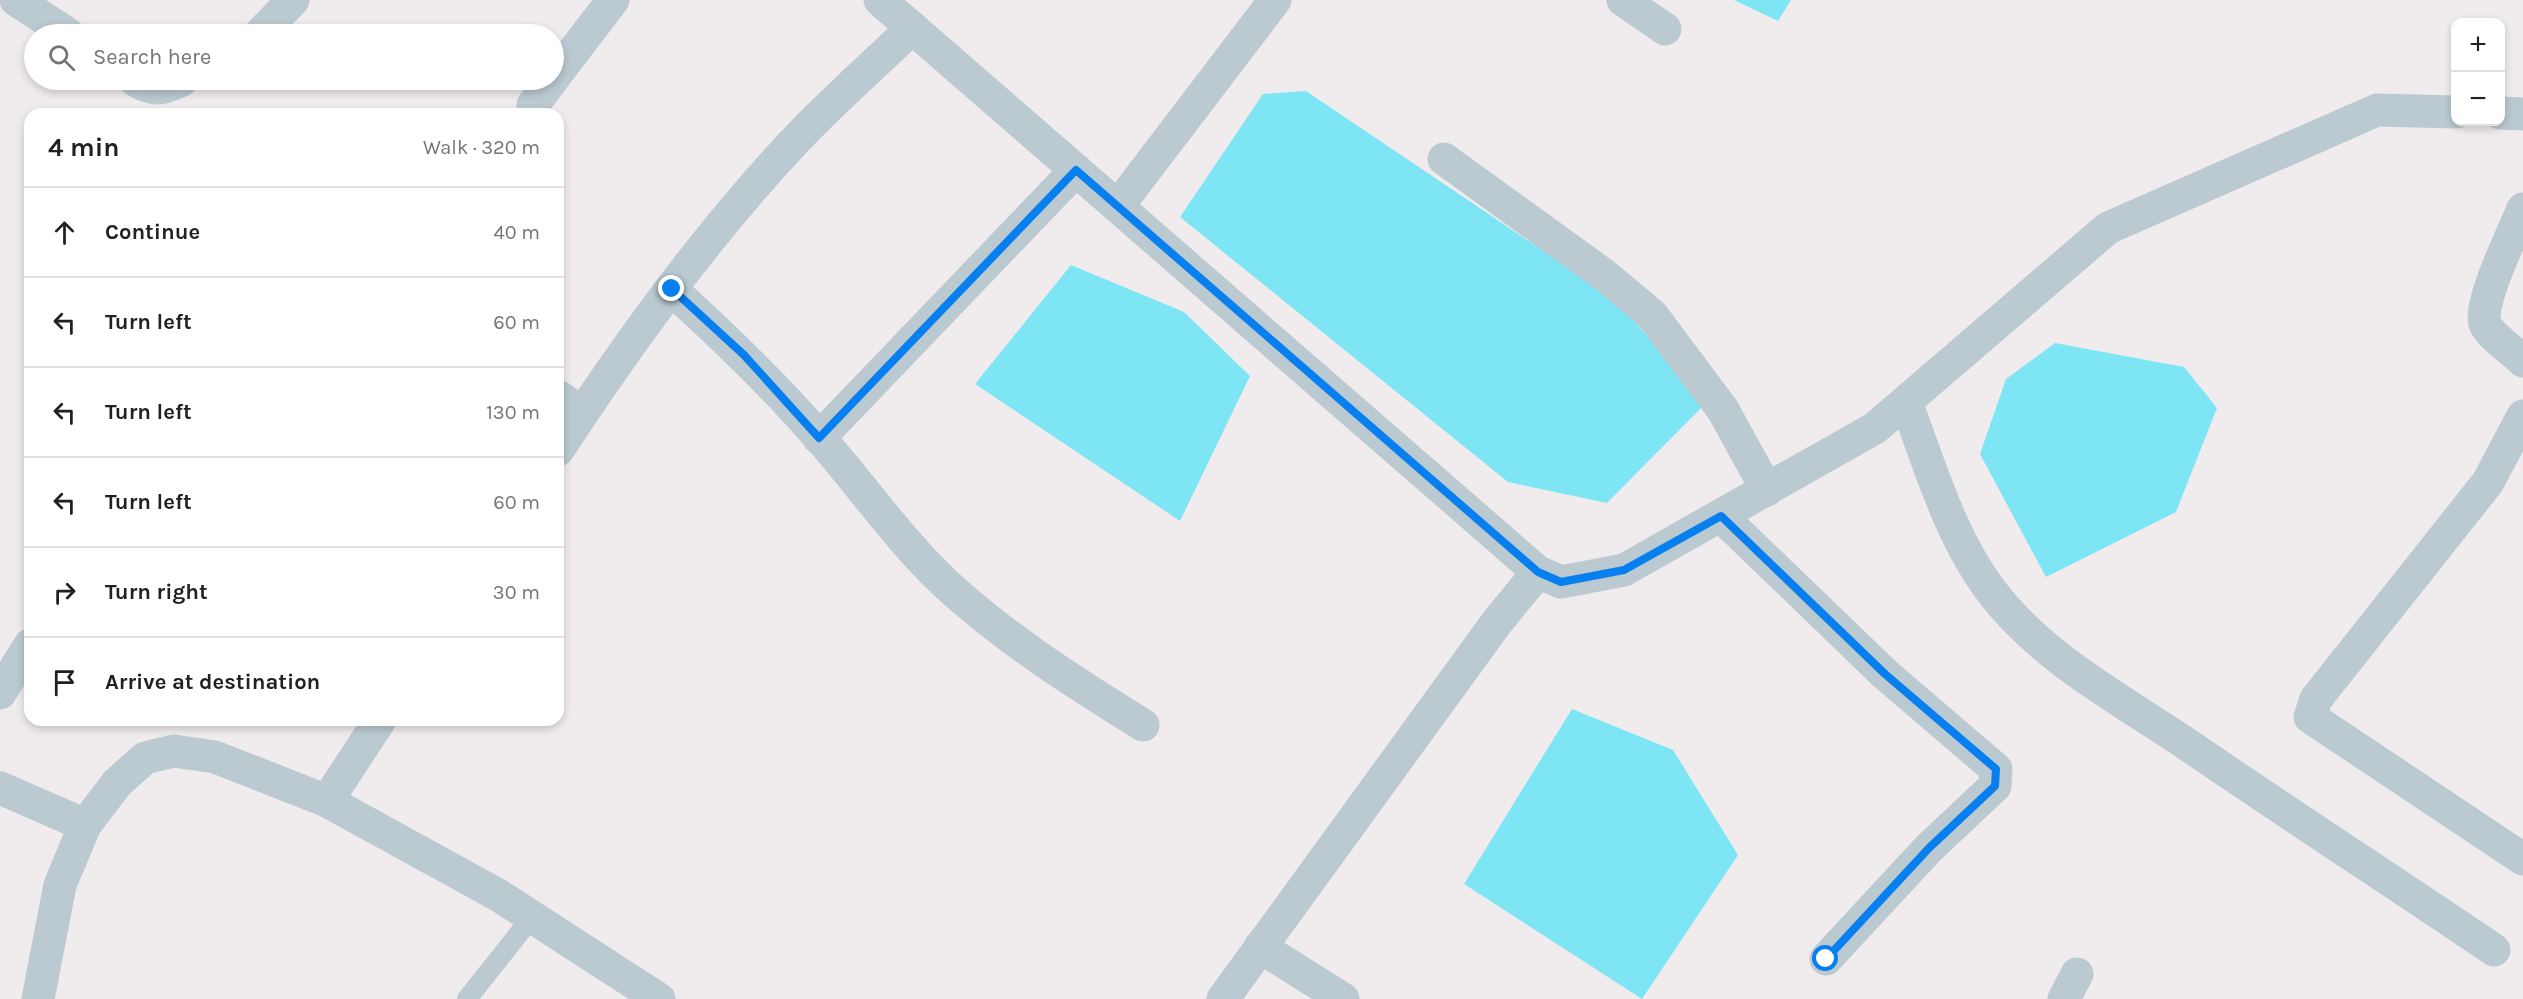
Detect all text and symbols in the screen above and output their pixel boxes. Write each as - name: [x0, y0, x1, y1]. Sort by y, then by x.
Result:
- map controls: [2451, 18, 2505, 126]
- button: +: [2451, 18, 2505, 72]
- search box: [24, 24, 564, 90]
- icon: search: [45, 41, 78, 74]
- text: Search here: [93, 44, 211, 70]
- button: −: [2451, 72, 2505, 126]
- text: 4 min: [48, 132, 119, 163]
- text: Walk · 320 m: [423, 136, 540, 159]
- icon: ahead: [48, 216, 81, 249]
- text: Continue: [105, 219, 200, 245]
- text: 40 m: [494, 221, 540, 244]
- route end: [658, 275, 684, 301]
- icon: left: [48, 306, 81, 339]
- text: Turn left: [105, 309, 192, 335]
- text: 60 m: [493, 311, 540, 334]
- icon: left: [48, 396, 81, 429]
- text: Turn left: [105, 399, 192, 425]
- text: 130 m: [486, 401, 540, 424]
- icon: left: [48, 486, 81, 519]
- text: Turn left: [105, 489, 192, 515]
- text: 60 m: [493, 491, 540, 514]
- icon: right: [48, 576, 81, 609]
- text: Turn right: [105, 579, 208, 605]
- text: 30 m: [493, 581, 540, 604]
- icon: arrive: [48, 666, 81, 699]
- text: Arrive at destination: [105, 669, 320, 695]
- route start: [1812, 945, 1838, 971]

